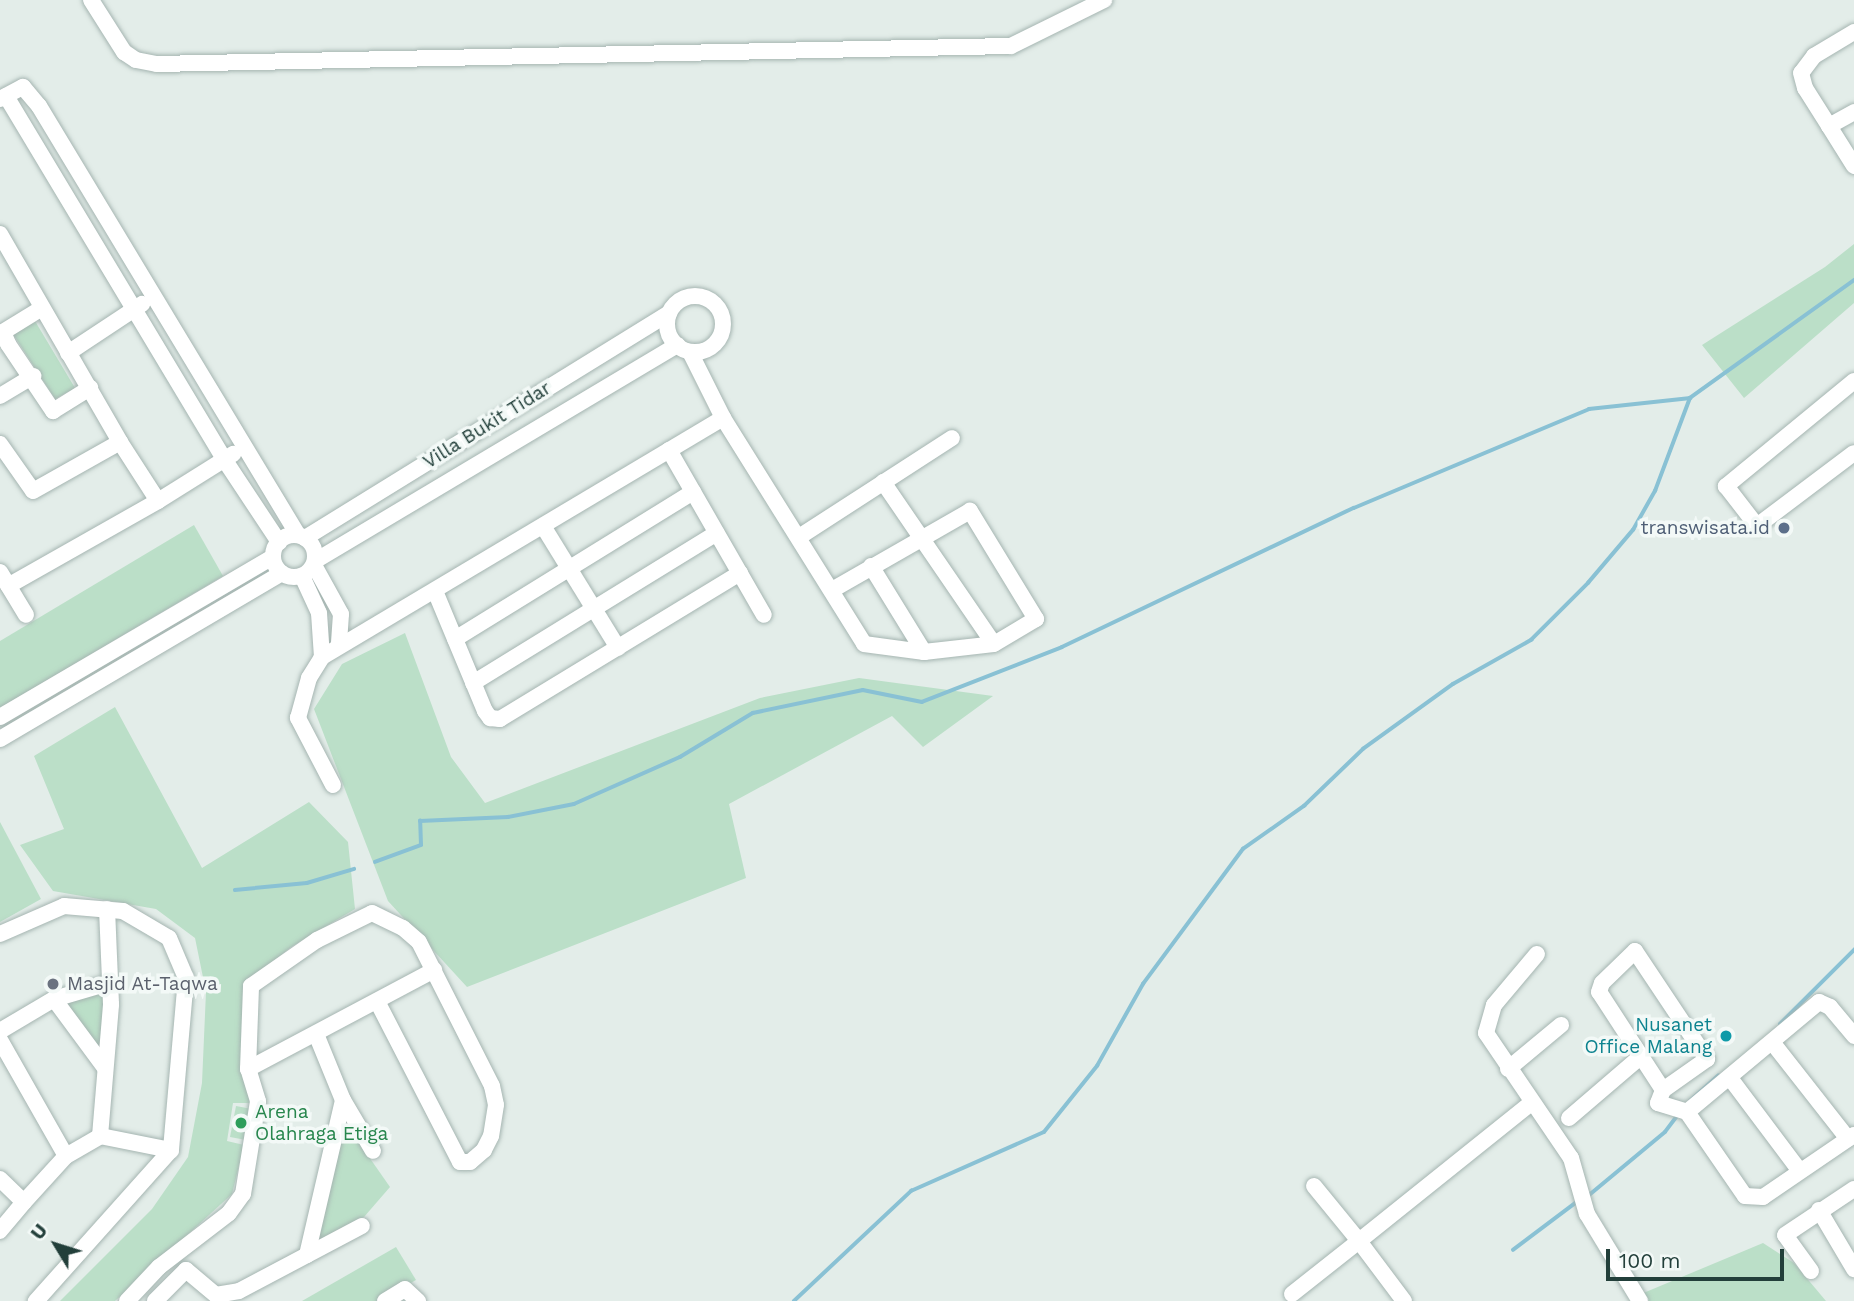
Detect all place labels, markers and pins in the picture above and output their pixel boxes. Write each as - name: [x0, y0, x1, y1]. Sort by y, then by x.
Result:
- place label: transwisata.id: [1641, 517, 1770, 539]
- marker: transwisata.id: [1776, 520, 1792, 536]
- place label: Masjid At-Taqwa: [67, 973, 219, 995]
- marker: Masjid At-Taqwa: [45, 976, 61, 992]
- place label: Nusanet Office Malang: [1584, 1014, 1712, 1058]
- marker: Nusanet Office Malang: [1718, 1028, 1734, 1044]
- place label: Arena Olahraga Etiga: [255, 1101, 389, 1145]
- marker: Arena Olahraga Etiga: [233, 1115, 249, 1131]

